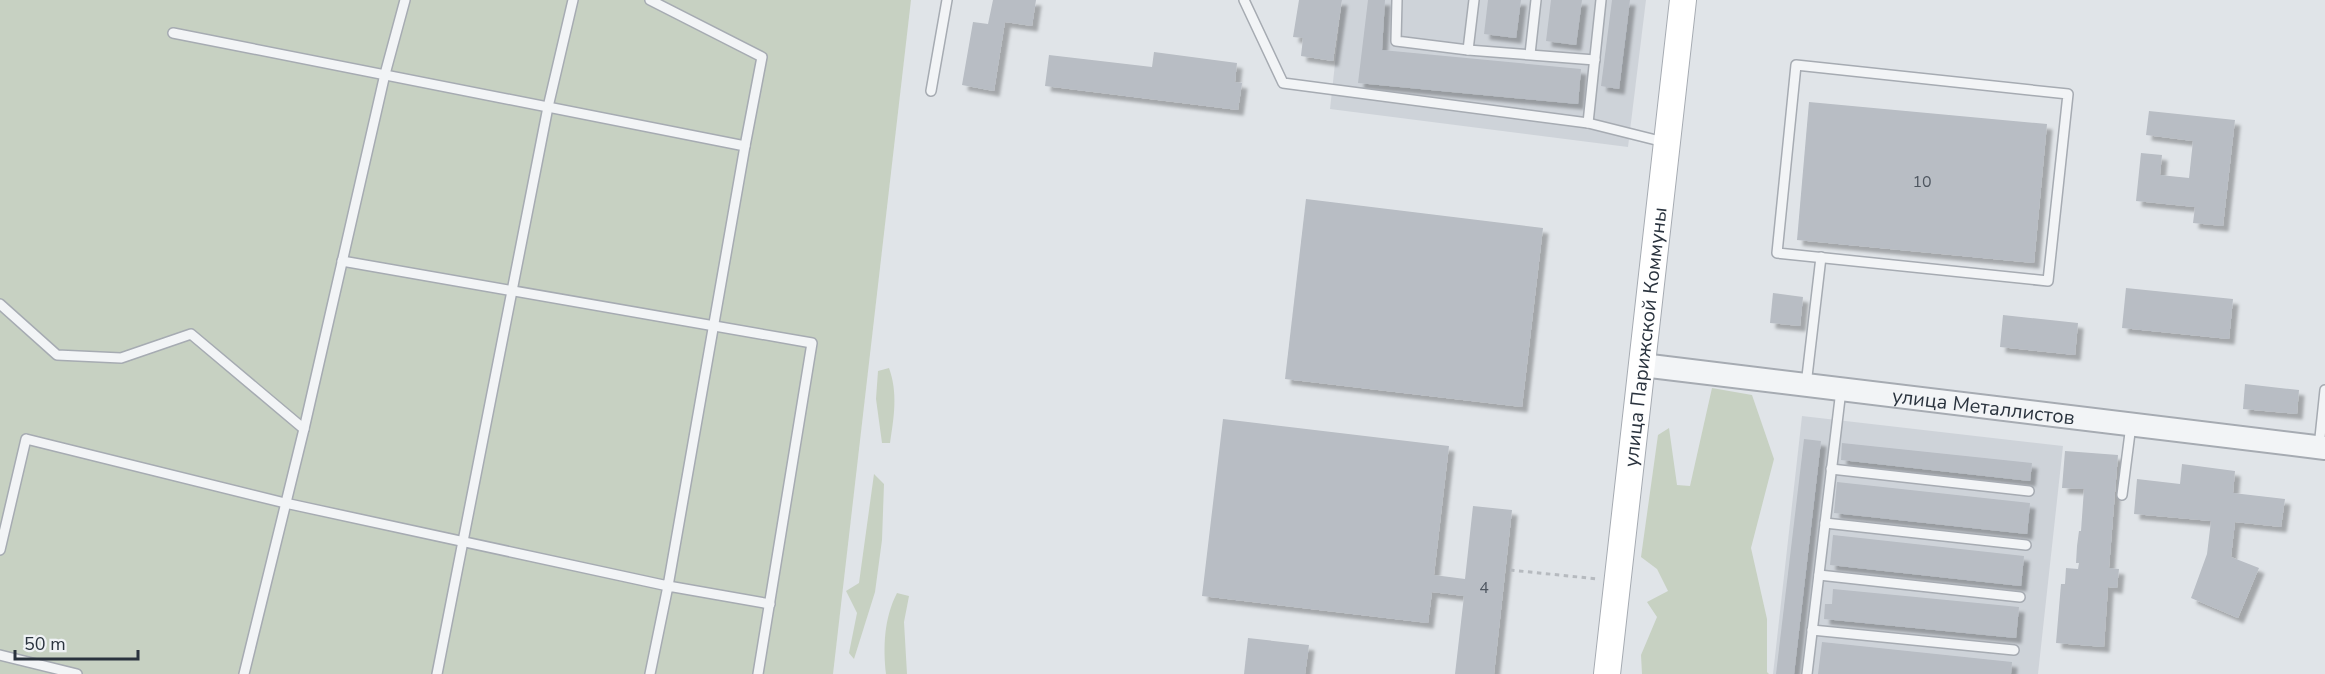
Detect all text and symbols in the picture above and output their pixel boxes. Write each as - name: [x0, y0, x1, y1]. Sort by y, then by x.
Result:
- house number: 10: [1912, 171, 1932, 193]
- street label: улица Парижской Коммуны: [1617, 206, 1673, 469]
- street label: улица Металлистов: [1891, 382, 2076, 431]
- house number: 4: [1479, 577, 1489, 599]
- scale bar: [15, 623, 138, 661]
- text: 50 m: [24, 632, 66, 656]

